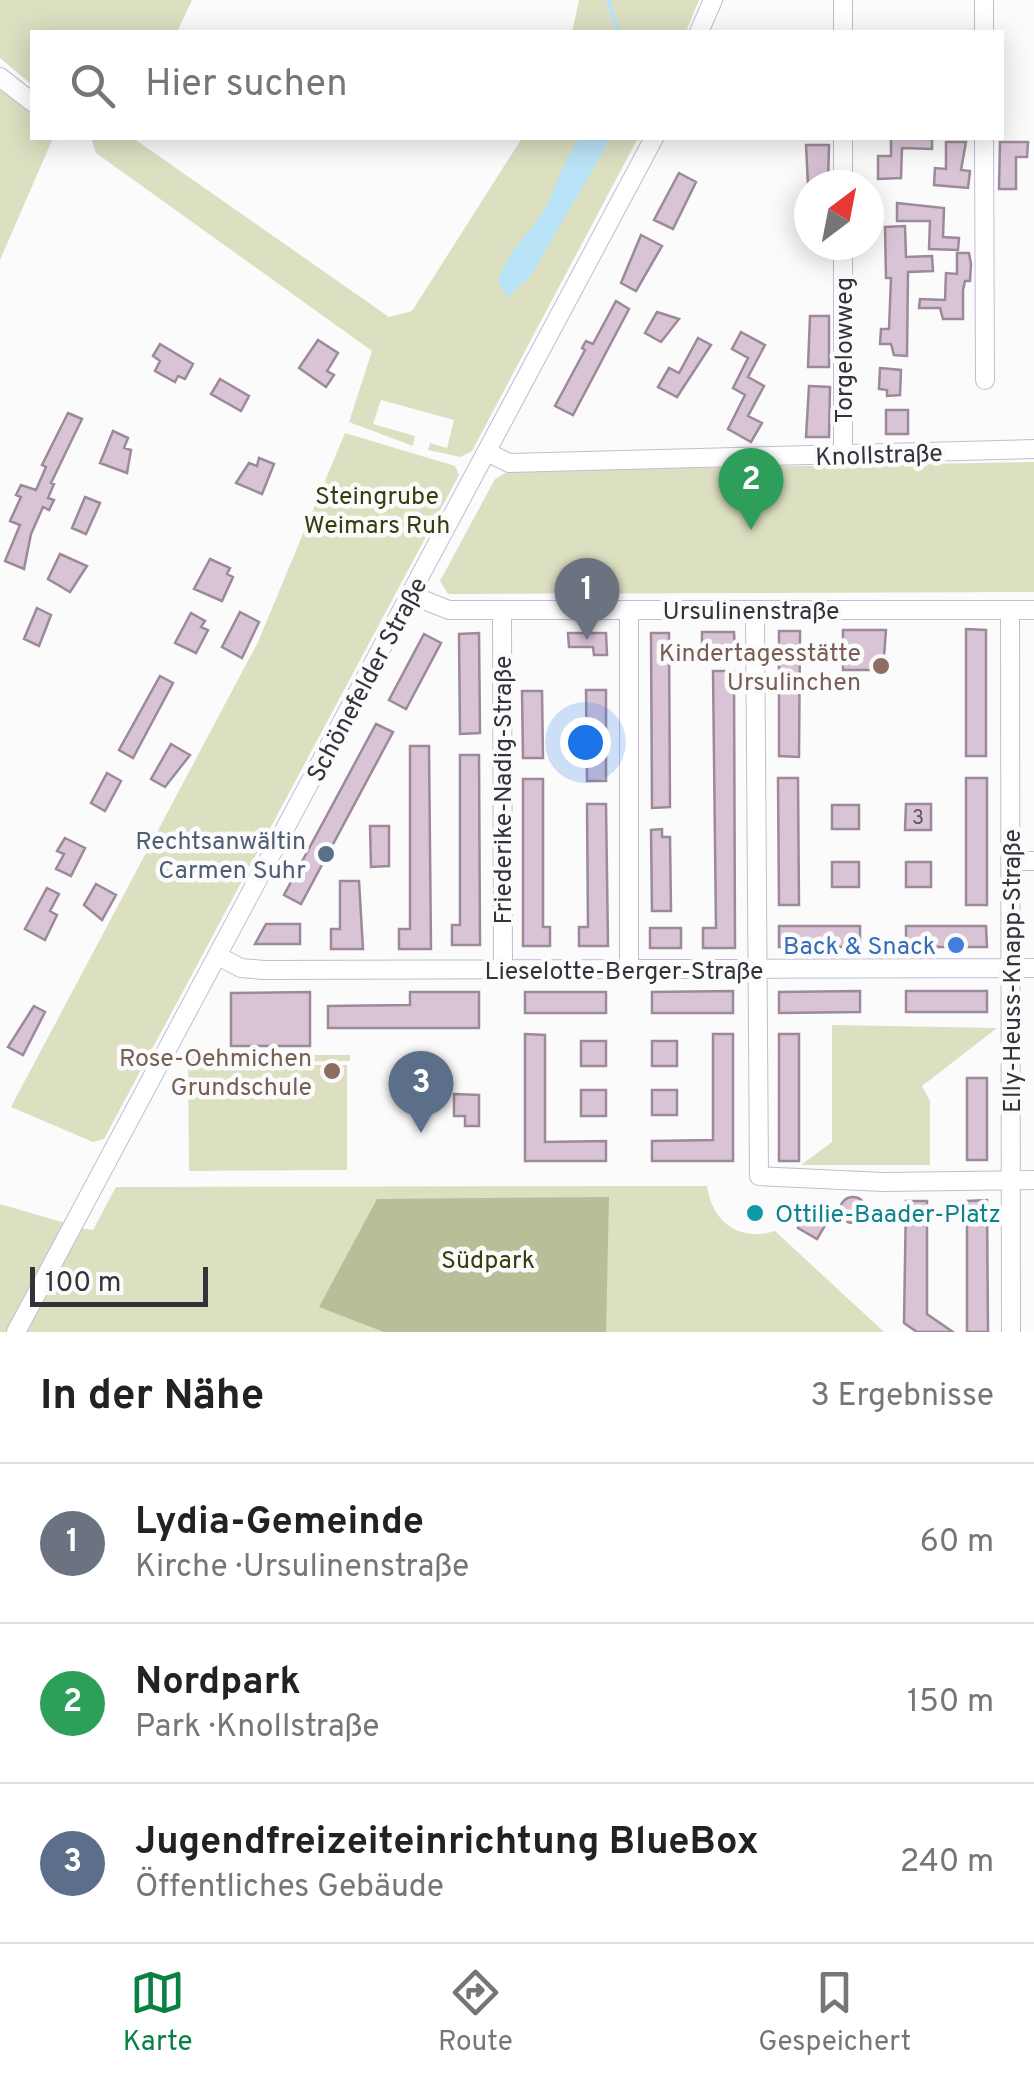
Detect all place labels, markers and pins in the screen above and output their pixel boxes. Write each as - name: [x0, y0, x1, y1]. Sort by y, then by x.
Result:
- pin: 2: [718, 448, 784, 530]
- pin: 1: [554, 558, 620, 640]
- place label: Kindertagesstätte Ursulinchen: [659, 639, 861, 700]
- marker: Kindertagesstätte Ursulinchen: [870, 655, 892, 677]
- place label: Rechtsanwältin Carmen Suhr: [135, 827, 306, 888]
- marker: Rechtsanwältin Carmen Suhr: [315, 843, 337, 865]
- place label: Back & Snack: [783, 932, 936, 964]
- marker: Back & Snack: [945, 934, 967, 956]
- place label: Rose-Oehmichen Grundschule: [119, 1044, 312, 1105]
- pin: 3: [388, 1050, 454, 1133]
- marker: Rose-Oehmichen Grundschule: [321, 1060, 343, 1082]
- place label: Ottilie-Baader-Platz: [775, 1200, 1001, 1232]
- marker: Ottilie-Baader-Platz: [744, 1202, 766, 1224]

